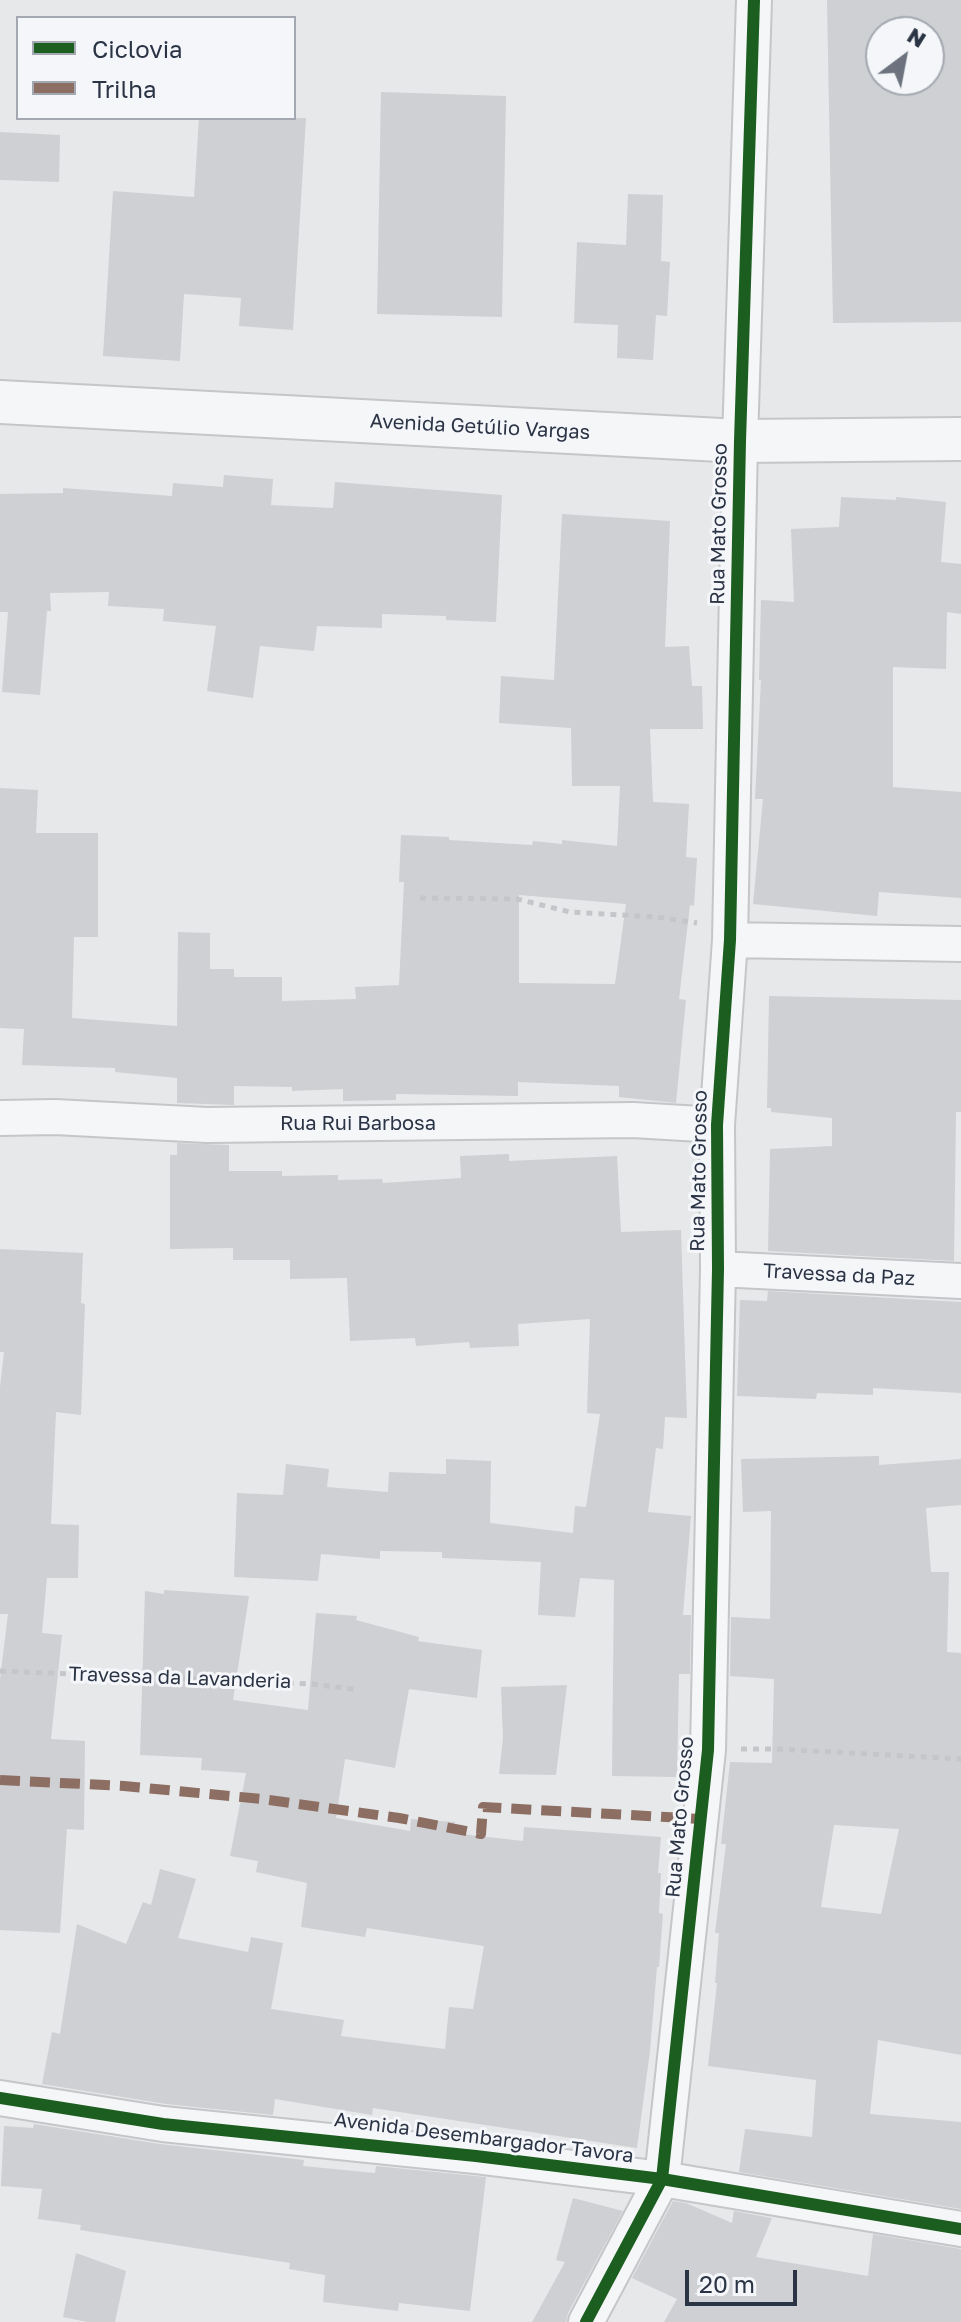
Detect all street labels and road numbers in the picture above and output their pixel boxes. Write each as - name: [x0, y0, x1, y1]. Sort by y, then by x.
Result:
- street label: Avenida Getúlio Vargas: [369, 409, 591, 445]
- street label: Rua Mato Grosso: [706, 443, 732, 605]
- street label: Rua Mato Grosso: [686, 1090, 712, 1252]
- street label: Rua Rui Barbosa: [280, 1112, 436, 1136]
- street label: Travessa da Paz: [762, 1259, 916, 1291]
- street label: Travessa da Lavanderia: [68, 1662, 292, 1694]
- street label: Rua Mato Grosso: [661, 1735, 699, 1899]
- street label: Avenida Desembargador Tavora: [333, 2108, 635, 2168]

